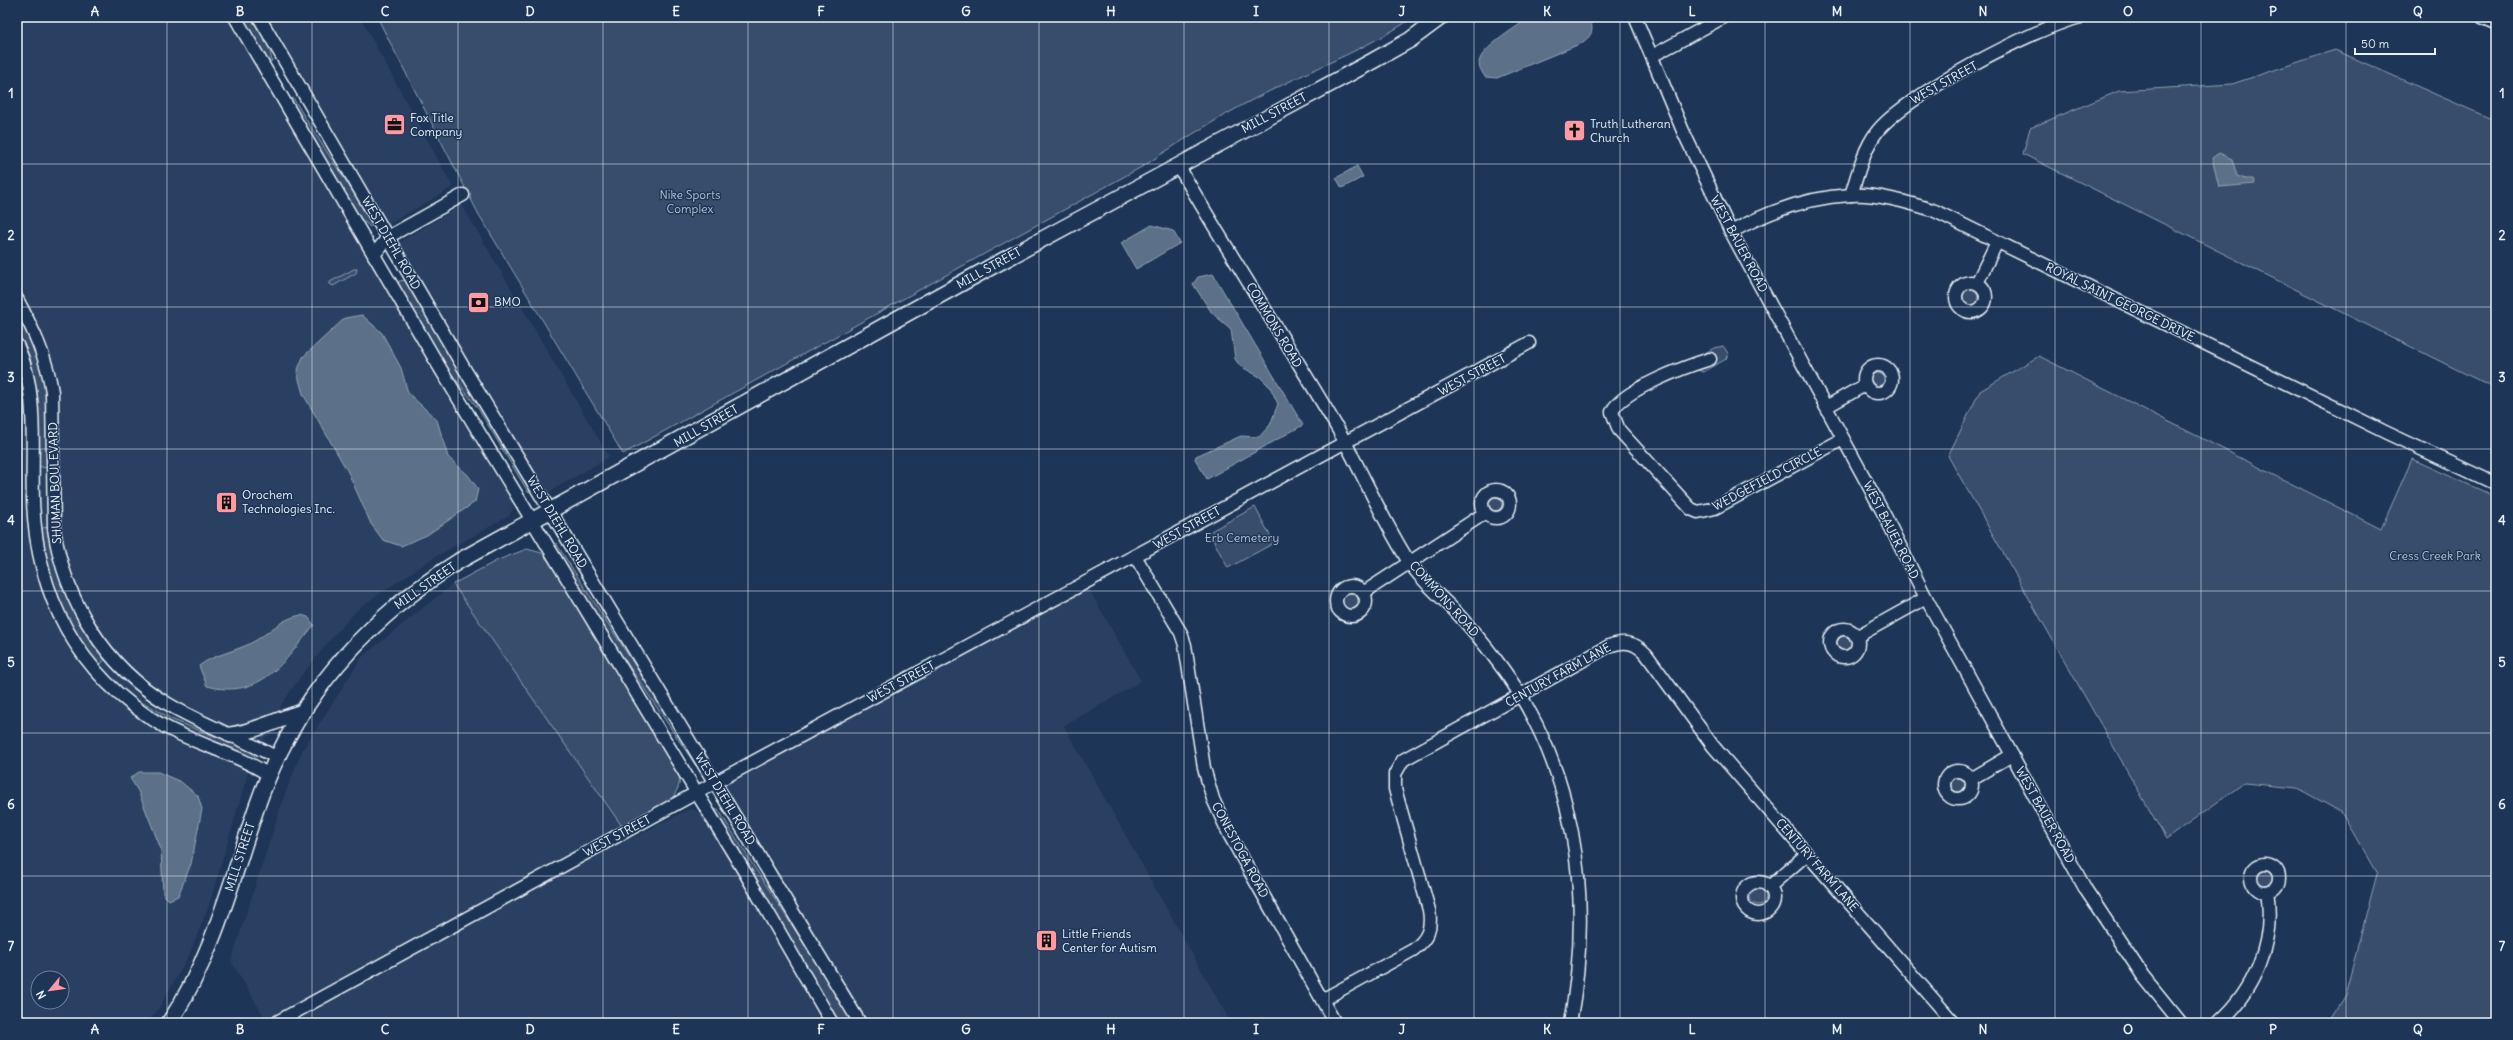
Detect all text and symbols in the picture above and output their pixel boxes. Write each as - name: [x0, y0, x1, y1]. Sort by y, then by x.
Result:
- text: A: [91, 3, 100, 20]
- text: B: [236, 3, 245, 20]
- text: C: [381, 3, 390, 20]
- text: D: [525, 3, 535, 20]
- text: E: [672, 3, 680, 20]
- text: F: [817, 3, 825, 20]
- text: G: [961, 3, 971, 20]
- text: H: [1106, 3, 1116, 20]
- text: I: [1253, 3, 1259, 20]
- text: J: [1399, 3, 1406, 20]
- text: K: [1543, 3, 1552, 20]
- text: L: [1688, 3, 1696, 20]
- text: M: [1832, 3, 1842, 20]
- text: N: [1979, 3, 1987, 20]
- text: O: [2123, 3, 2133, 20]
- text: P: [2269, 3, 2277, 20]
- text: Q: [2413, 3, 2423, 20]
- scale bar: [2355, 30, 2435, 56]
- text: 50 m: [2361, 36, 2390, 51]
- street label: WEST STREET: [1908, 58, 1980, 107]
- text: 1: [8, 85, 14, 102]
- text: 1: [2499, 85, 2505, 102]
- street label: MILL STREET: [1239, 89, 1309, 136]
- place label: Fox Title Company: [410, 110, 462, 139]
- office icon: Fox Title Company: [382, 112, 408, 138]
- place label: Truth Lutheran Church: [1590, 116, 1671, 145]
- church icon: Truth Lutheran Church: [1562, 118, 1588, 144]
- park label: Nike Sports Complex: [660, 187, 720, 216]
- street label: WEST DIEHL ROAD: [359, 193, 424, 292]
- street label: WEST BAUER ROAD: [1707, 193, 1771, 295]
- text: 2: [7, 227, 15, 244]
- text: 2: [2498, 227, 2506, 244]
- street label: MILL STREET: [954, 244, 1024, 292]
- street label: ROYAL SAINT GEORGE DRIVE: [2043, 259, 2197, 344]
- street label: COMMONS ROAD: [1243, 279, 1306, 370]
- bank icon: BMO: [465, 289, 491, 315]
- place label: BMO: [494, 294, 521, 309]
- street label: WEST STREET: [1435, 350, 1508, 399]
- text: 3: [7, 369, 15, 386]
- text: 3: [2498, 369, 2506, 386]
- street label: MILL STREET: [671, 401, 741, 450]
- street label: SHUMAN BOULEVARD: [45, 422, 64, 544]
- street label: WEDGEFIELD CIRCLE: [1710, 443, 1824, 514]
- street label: WEST DIEHL ROAD: [524, 473, 591, 571]
- street label: WEST BAUER ROAD: [1860, 478, 1923, 581]
- place label: Orochem Technologies Inc.: [242, 487, 335, 516]
- building icon: Orochem Technologies Inc.: [213, 489, 239, 515]
- street label: WEST STREET: [1151, 503, 1223, 552]
- text: 4: [7, 512, 15, 529]
- text: 4: [2498, 512, 2506, 529]
- park label: Erb Cemetery: [1205, 530, 1279, 545]
- park label: Cress Creek Park: [2389, 548, 2481, 563]
- street label: COMMONS ROAD: [1406, 558, 1482, 640]
- street label: MILL STREET: [391, 559, 458, 612]
- street label: CENTURY FARM LANE: [1502, 639, 1613, 710]
- text: 5: [7, 654, 15, 671]
- text: 5: [2498, 654, 2506, 671]
- street label: WEST STREET: [864, 657, 937, 706]
- street label: WEST DIEHL ROAD: [692, 750, 759, 848]
- street label: WEST BAUER ROAD: [2013, 764, 2078, 866]
- text: 6: [7, 796, 15, 813]
- text: 6: [2498, 796, 2506, 813]
- street label: CONESTOGA ROAD: [1209, 799, 1272, 900]
- street label: WEST STREET: [580, 811, 653, 860]
- street label: CENTURY FARM LANE: [1773, 815, 1862, 914]
- street label: MILL STREET: [221, 820, 258, 893]
- place label: Little Friends Center for Autism: [1062, 926, 1157, 955]
- building icon: Little Friends Center for Autism: [1033, 928, 1059, 954]
- text: 7: [8, 938, 15, 955]
- text: 7: [2499, 938, 2506, 955]
- north arrow: [30, 970, 70, 1010]
- text: N: [33, 988, 49, 1002]
- text: A: [91, 1021, 100, 1038]
- text: B: [236, 1021, 245, 1038]
- text: C: [381, 1021, 390, 1038]
- text: D: [525, 1021, 535, 1038]
- text: E: [672, 1021, 680, 1038]
- text: F: [817, 1021, 825, 1038]
- text: G: [961, 1021, 971, 1038]
- text: H: [1106, 1021, 1116, 1038]
- text: I: [1253, 1021, 1259, 1038]
- text: J: [1399, 1021, 1406, 1038]
- text: K: [1543, 1021, 1552, 1038]
- text: L: [1688, 1021, 1696, 1038]
- text: M: [1832, 1021, 1842, 1038]
- text: N: [1979, 1021, 1987, 1038]
- text: O: [2123, 1021, 2133, 1038]
- text: P: [2269, 1021, 2277, 1038]
- text: Q: [2413, 1021, 2423, 1038]

